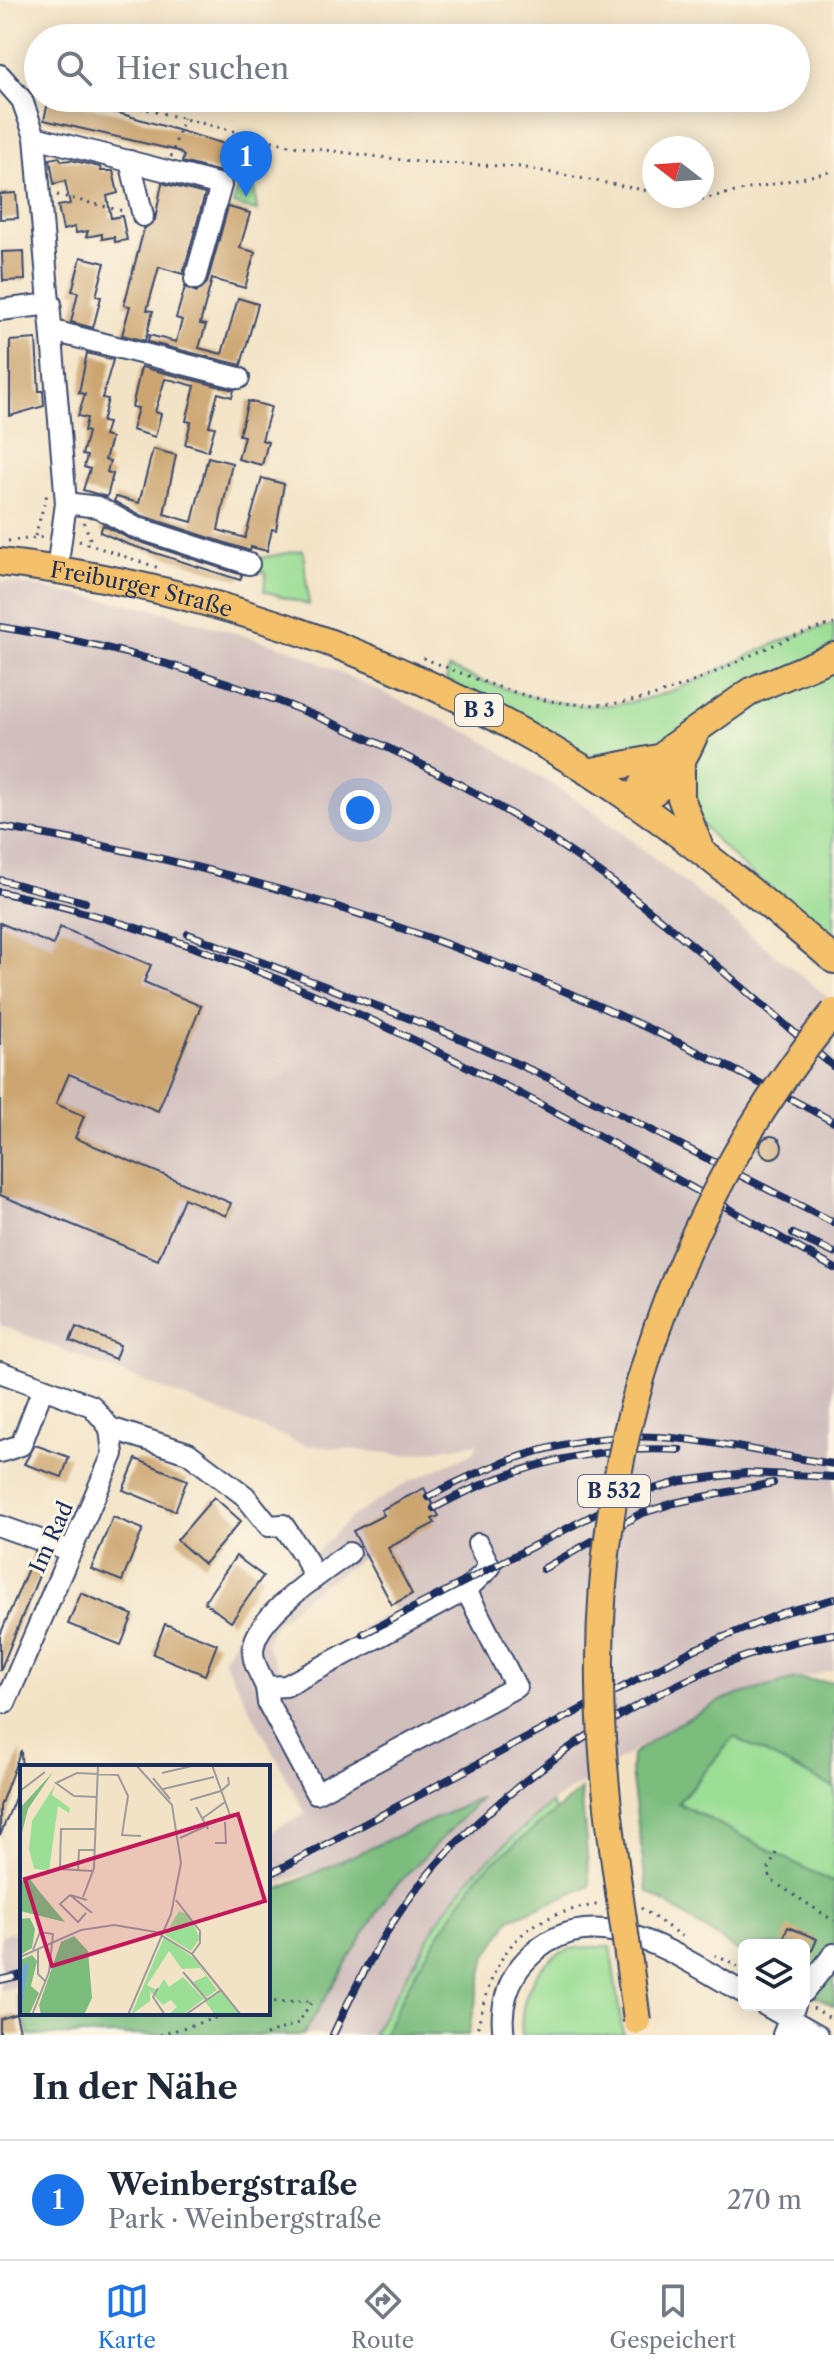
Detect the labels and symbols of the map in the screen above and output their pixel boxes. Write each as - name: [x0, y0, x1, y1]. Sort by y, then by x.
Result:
- pin: 1: [220, 131, 272, 197]
- north arrow: [642, 136, 714, 208]
- street label: Freiburger Straße: [48, 556, 236, 623]
- road number: B 3: [455, 694, 503, 726]
- your location: [340, 790, 380, 830]
- road number: B 532: [578, 1475, 650, 1507]
- street label: Im Rad: [24, 1497, 79, 1577]
- inset map: [20, 1765, 270, 2015]

